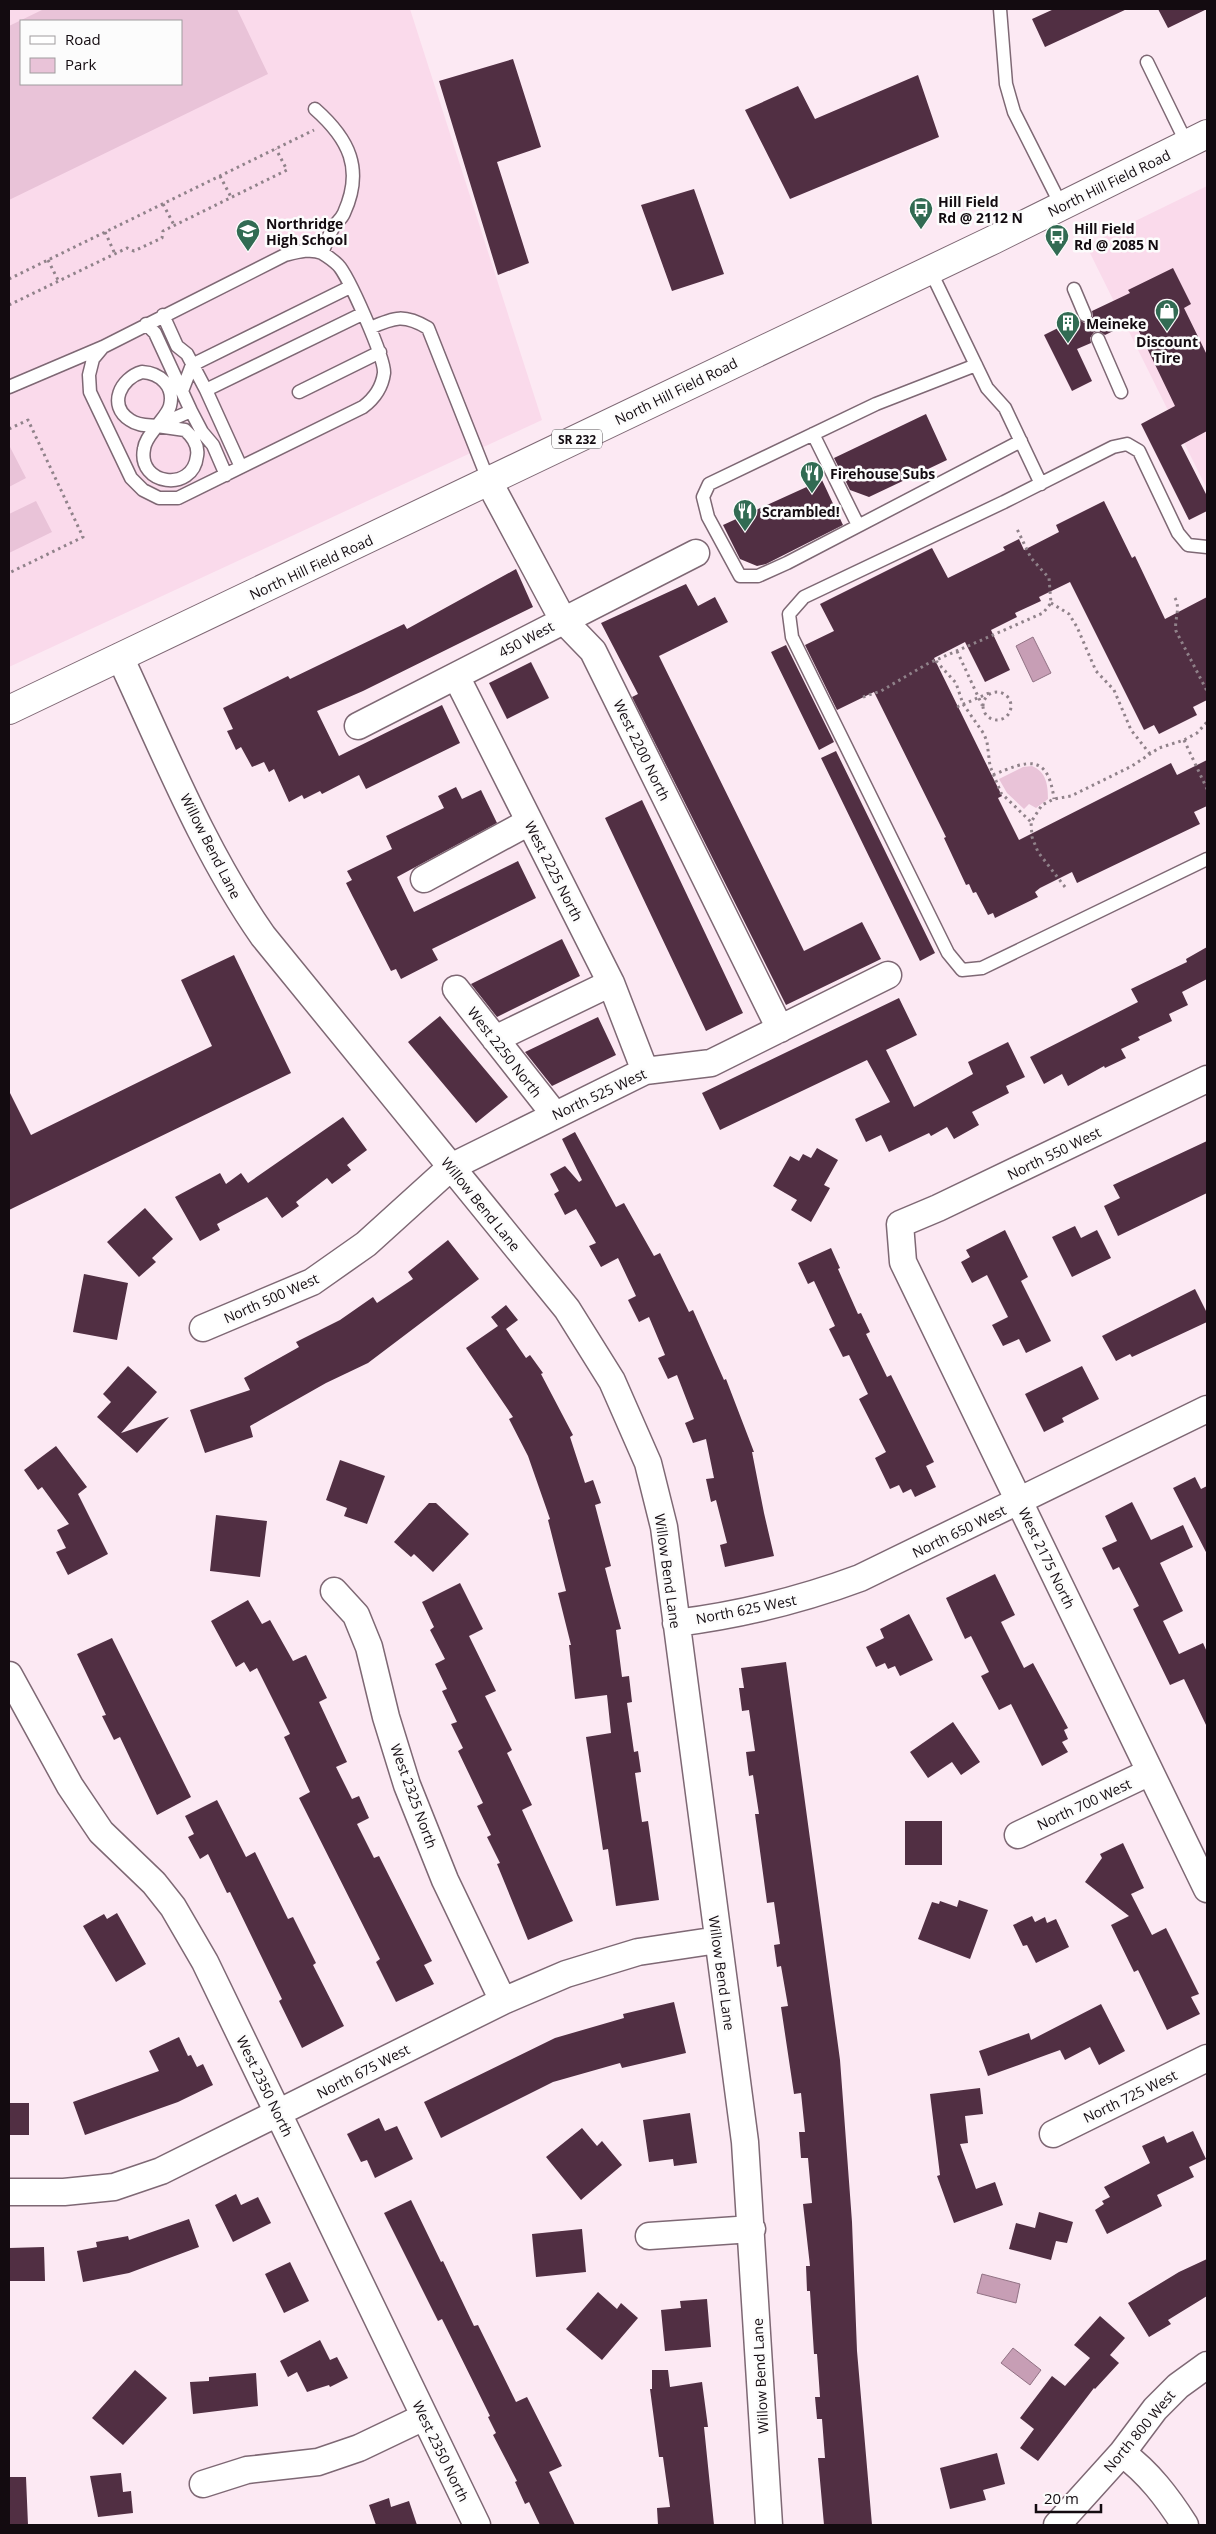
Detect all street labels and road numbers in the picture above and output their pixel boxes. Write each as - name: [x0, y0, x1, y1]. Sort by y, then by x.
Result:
- street label: North Hill Field Road: [1045, 145, 1173, 221]
- street label: North Hill Field Road: [612, 353, 740, 429]
- road number: SR 232: [552, 429, 602, 448]
- street label: North Hill Field Road: [246, 530, 376, 604]
- street label: 450 West: [495, 617, 557, 661]
- street label: West 2200 North: [609, 696, 675, 804]
- street label: Willow Bend Lane: [176, 790, 246, 902]
- street label: West 2225 North: [521, 818, 587, 924]
- street label: West 2250 North: [464, 1003, 546, 1101]
- street label: North 525 West: [549, 1064, 649, 1124]
- street label: North 550 West: [1004, 1122, 1104, 1184]
- street label: Willow Bend Lane: [437, 1153, 525, 1255]
- street label: North 500 West: [221, 1269, 321, 1327]
- street label: North 650 West: [909, 1500, 1009, 1562]
- street label: West 2175 North: [1014, 1504, 1080, 1612]
- street label: Willow Bend Lane: [651, 1512, 685, 1630]
- street label: North 625 West: [694, 1590, 798, 1628]
- street label: West 2325 North: [386, 1741, 442, 1851]
- street label: North 700 West: [1034, 1774, 1134, 1834]
- street label: Willow Bend Lane: [705, 1914, 739, 2032]
- street label: West 2350 North: [232, 2032, 298, 2140]
- street label: North 675 West: [313, 2039, 413, 2103]
- street label: North 725 West: [1080, 2065, 1180, 2127]
- street label: Willow Bend Lane: [747, 2318, 773, 2434]
- street label: North 800 West: [1099, 2386, 1179, 2476]
- street label: West 2350 North: [408, 2397, 474, 2505]

